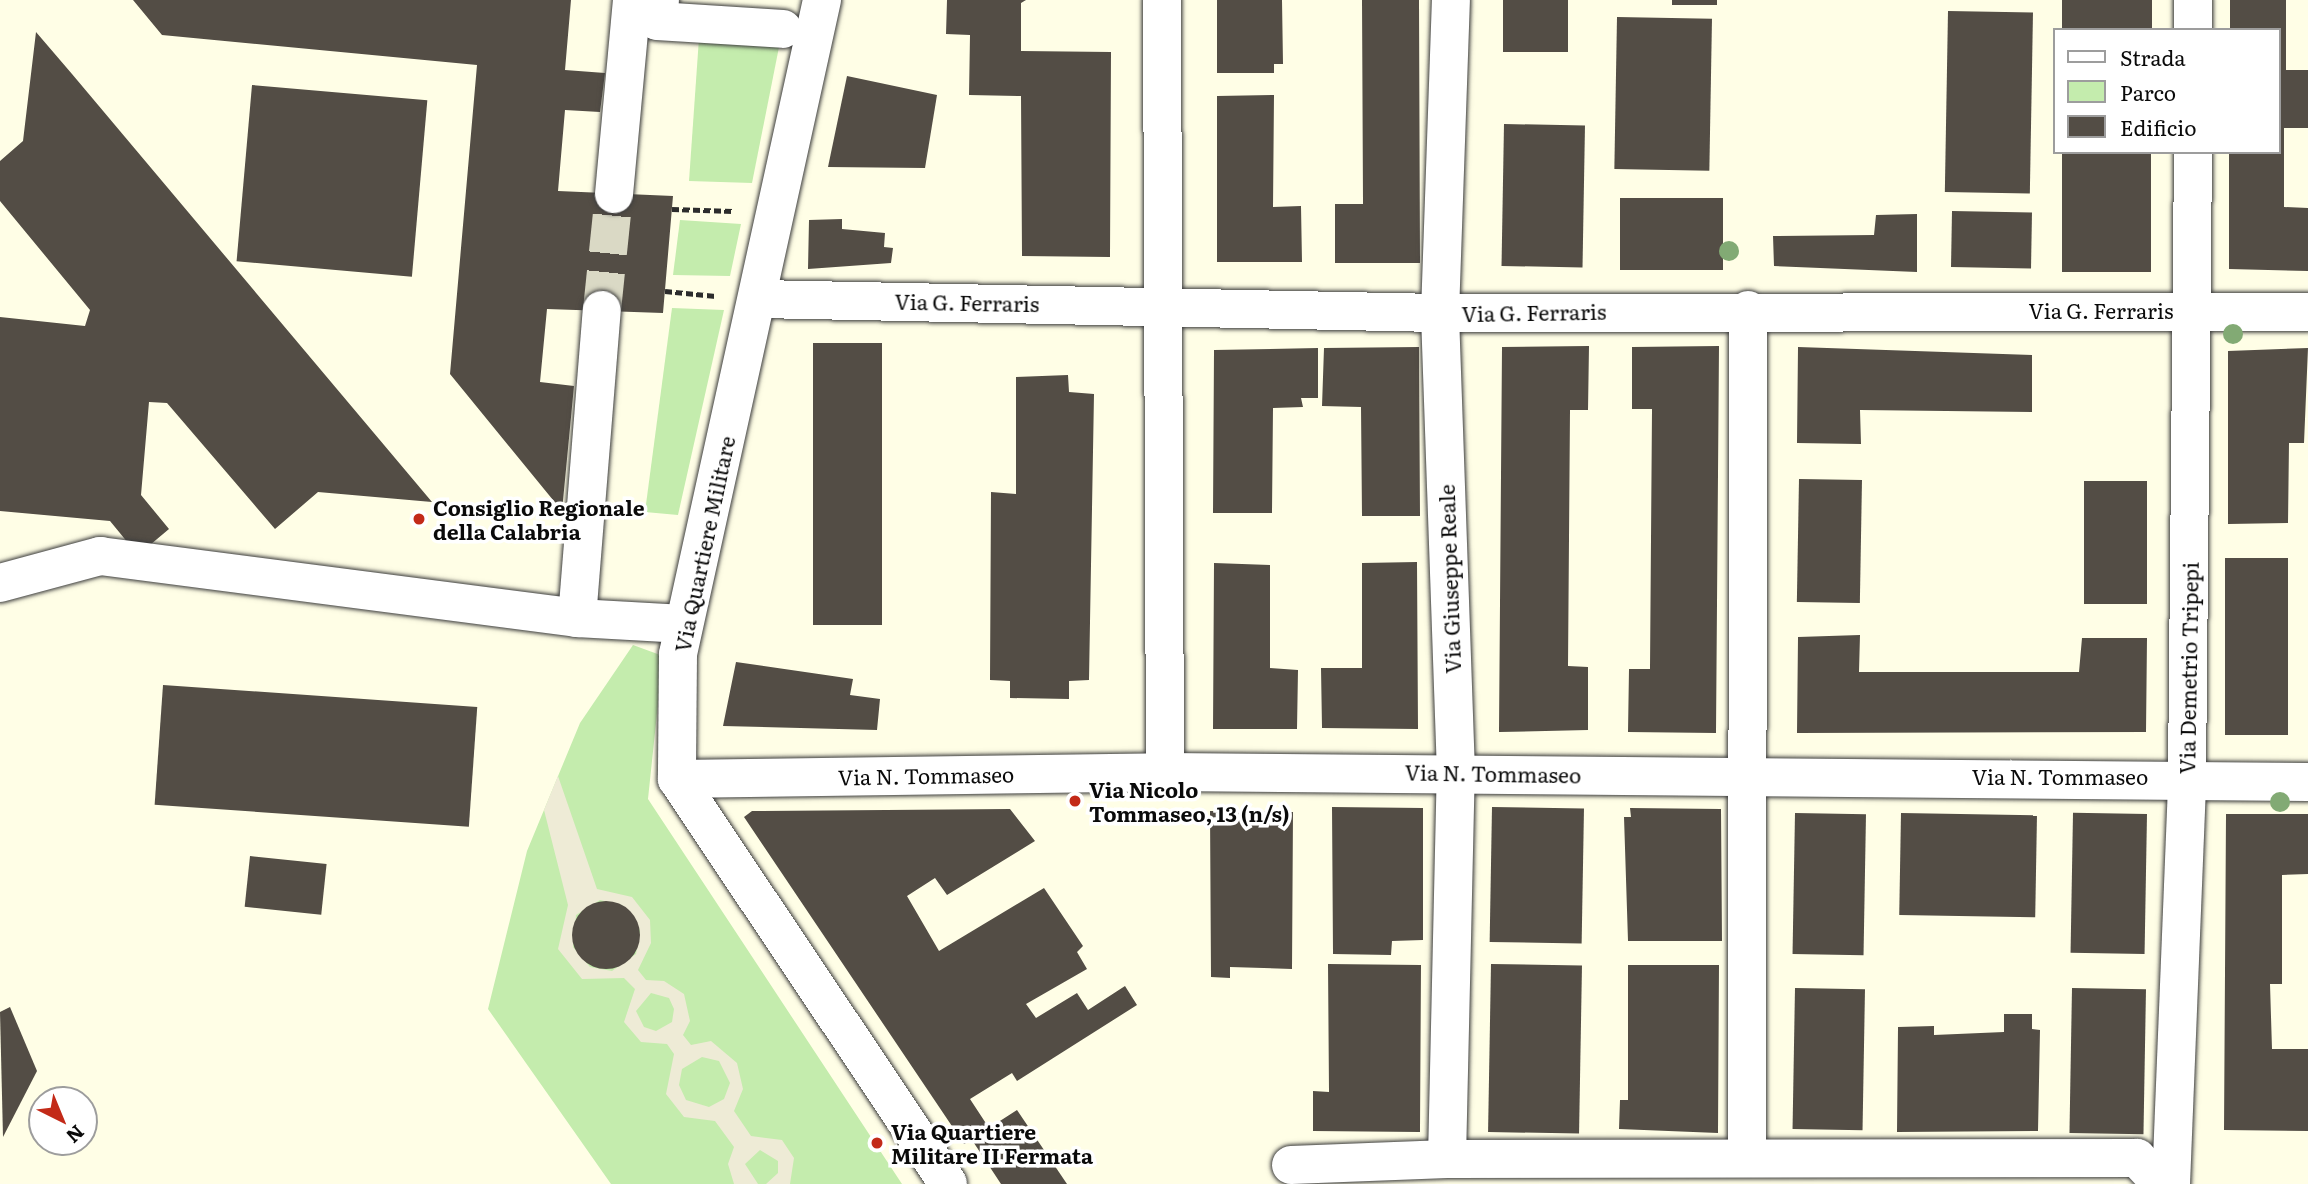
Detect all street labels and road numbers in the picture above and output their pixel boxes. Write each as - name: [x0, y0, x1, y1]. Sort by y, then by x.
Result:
- street label: Via G. Ferraris: [894, 288, 1040, 316]
- street label: Via G. Ferraris: [2029, 297, 2173, 323]
- street label: Via G. Ferraris: [1461, 298, 1607, 326]
- street label: Via Quartiere Militare: [669, 434, 739, 654]
- street label: Via Giuseppe Reale: [1433, 484, 1465, 674]
- street label: Via Demetrio Tripepi: [2174, 562, 2202, 774]
- street label: Via N. Tommaseo: [1405, 759, 1581, 787]
- street label: Via N. Tommaseo: [838, 761, 1014, 789]
- street label: Via N. Tommaseo: [1972, 763, 2148, 789]

